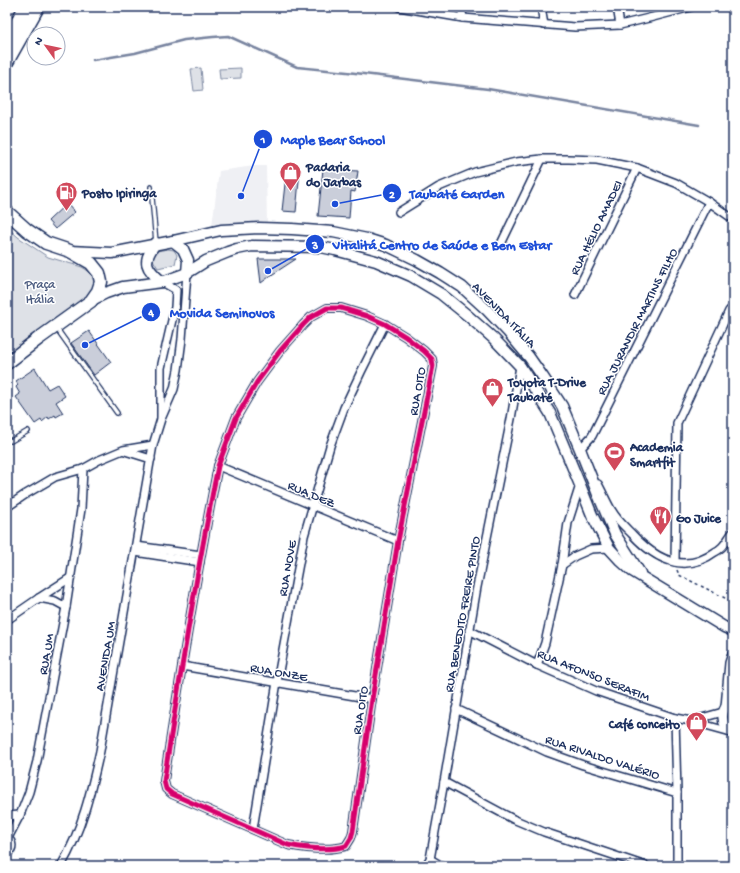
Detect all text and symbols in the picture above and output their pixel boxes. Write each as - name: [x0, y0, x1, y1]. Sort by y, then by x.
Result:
- north arrow: [26, 26, 66, 66]
- text: N: [32, 35, 46, 48]
- callout: Maple Bear School: [253, 126, 394, 152]
- text: Maple Bear School: [281, 133, 385, 150]
- text: 1: [260, 134, 266, 148]
- shop icon: Padaria do Jarbas: [278, 160, 304, 193]
- place label: Padaria do Jarbas: [305, 161, 362, 191]
- street label: RUA HÉLIO AMADEI: [567, 178, 627, 278]
- fuel station icon: Posto Ipiringa: [53, 179, 79, 212]
- callout: Taubaté Garden: [382, 180, 513, 206]
- place label: Posto Ipiringa: [81, 187, 157, 203]
- text: Taubaté Garden: [409, 187, 505, 204]
- text: 2: [389, 189, 395, 203]
- callout: Vitalitá Centro de Saúde e Bem Estar: [305, 231, 560, 257]
- text: Vitalitá Centro de Saúde e Bem Estar: [332, 238, 553, 255]
- text: 3: [311, 240, 318, 254]
- street label: RUA JURANDIR MARTINS FILHO: [595, 246, 682, 398]
- park label: Praça Itália: [24, 278, 56, 308]
- street label: AVENIDA ITÁLIA: [468, 279, 540, 353]
- callout: Movida Seminovos: [141, 299, 282, 325]
- text: Movida Seminovos: [170, 306, 275, 323]
- text: 4: [147, 307, 154, 321]
- street label: RUA OITO: [407, 366, 430, 417]
- shop icon: Toyota T-Drive Taubaté: [479, 375, 505, 408]
- place label: Toyota T-Drive Taubaté: [507, 376, 587, 406]
- sports icon: Academia Smartfit: [601, 440, 627, 473]
- place label: Academia Smartfit: [629, 441, 684, 471]
- street label: RUA DEZ: [285, 479, 338, 512]
- restaurant icon: Go Juice: [648, 504, 674, 537]
- place label: Go Juice: [676, 512, 722, 527]
- street label: RUA BENEDITO FREIRE PINTO: [442, 535, 485, 694]
- street label: RUA NOVE: [276, 538, 301, 598]
- street label: AVENIDA UM: [93, 620, 120, 692]
- street label: RUA UM: [36, 632, 59, 676]
- street label: RUA AFONSO SERAFIM: [535, 647, 652, 706]
- street label: RUA ONZE: [249, 661, 309, 686]
- street label: RUA OITO: [350, 685, 373, 736]
- shop icon: Café conceito: [683, 710, 709, 743]
- place label: Café conceito: [608, 717, 680, 733]
- street label: RUA RIVALDO VALÉRIO: [543, 732, 662, 784]

